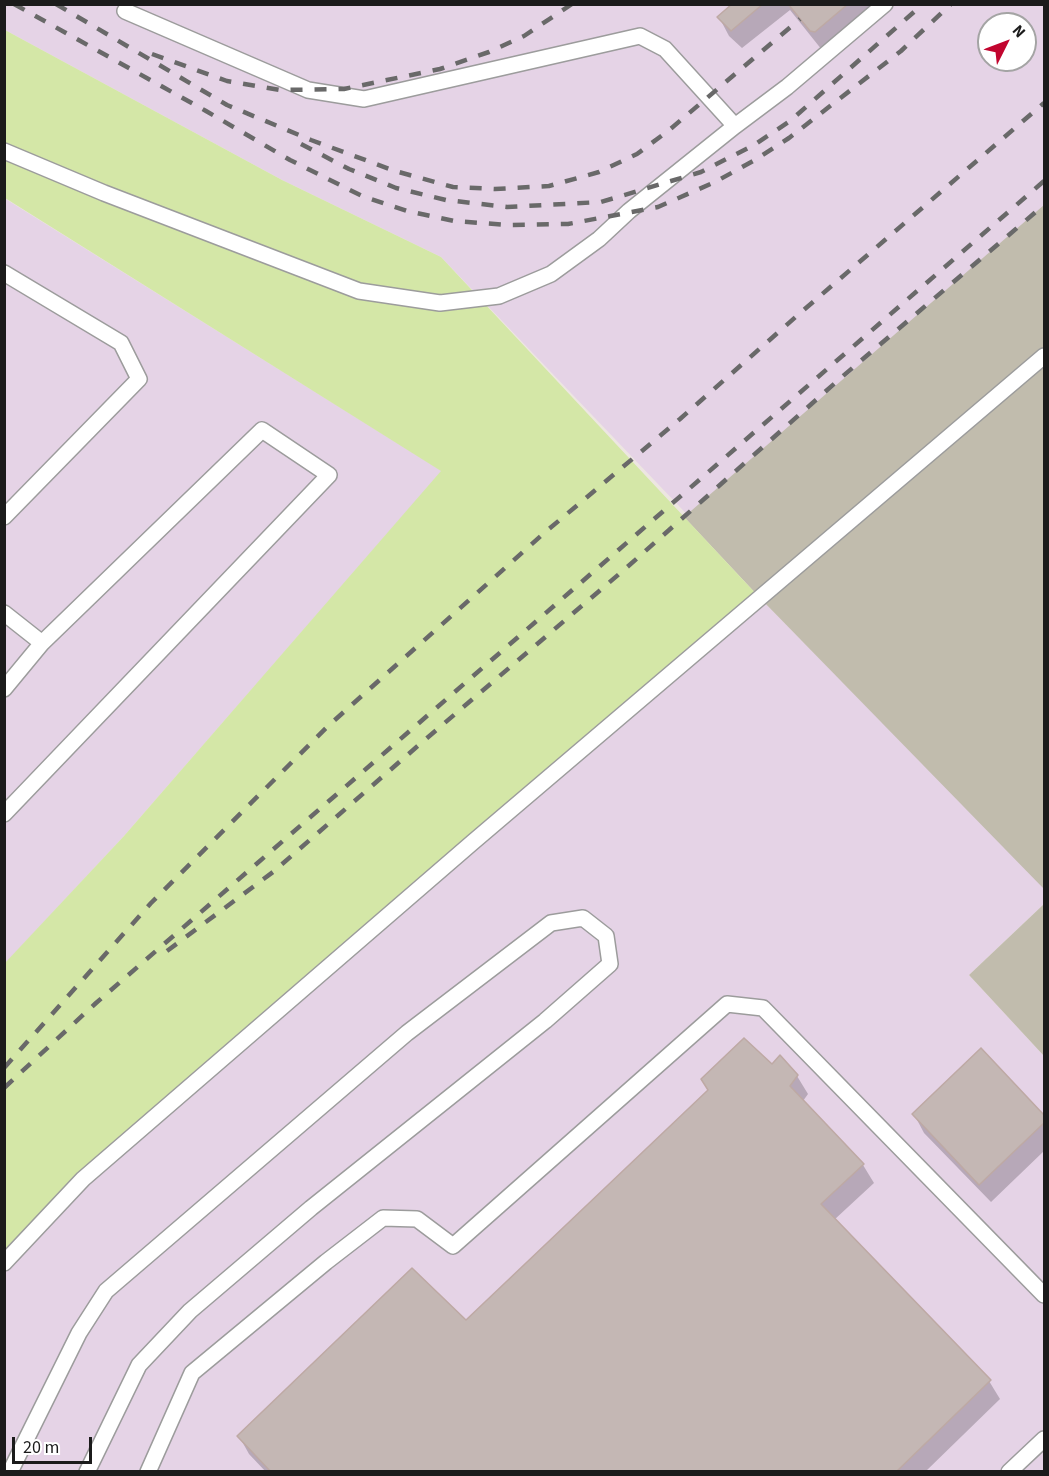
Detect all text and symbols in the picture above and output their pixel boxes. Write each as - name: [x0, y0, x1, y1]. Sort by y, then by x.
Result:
- north arrow: [977, 12, 1037, 72]
- text: N: [1007, 20, 1031, 43]
- scale bar: [15, 1425, 94, 1463]
- text: 20 m: [23, 1435, 59, 1460]

